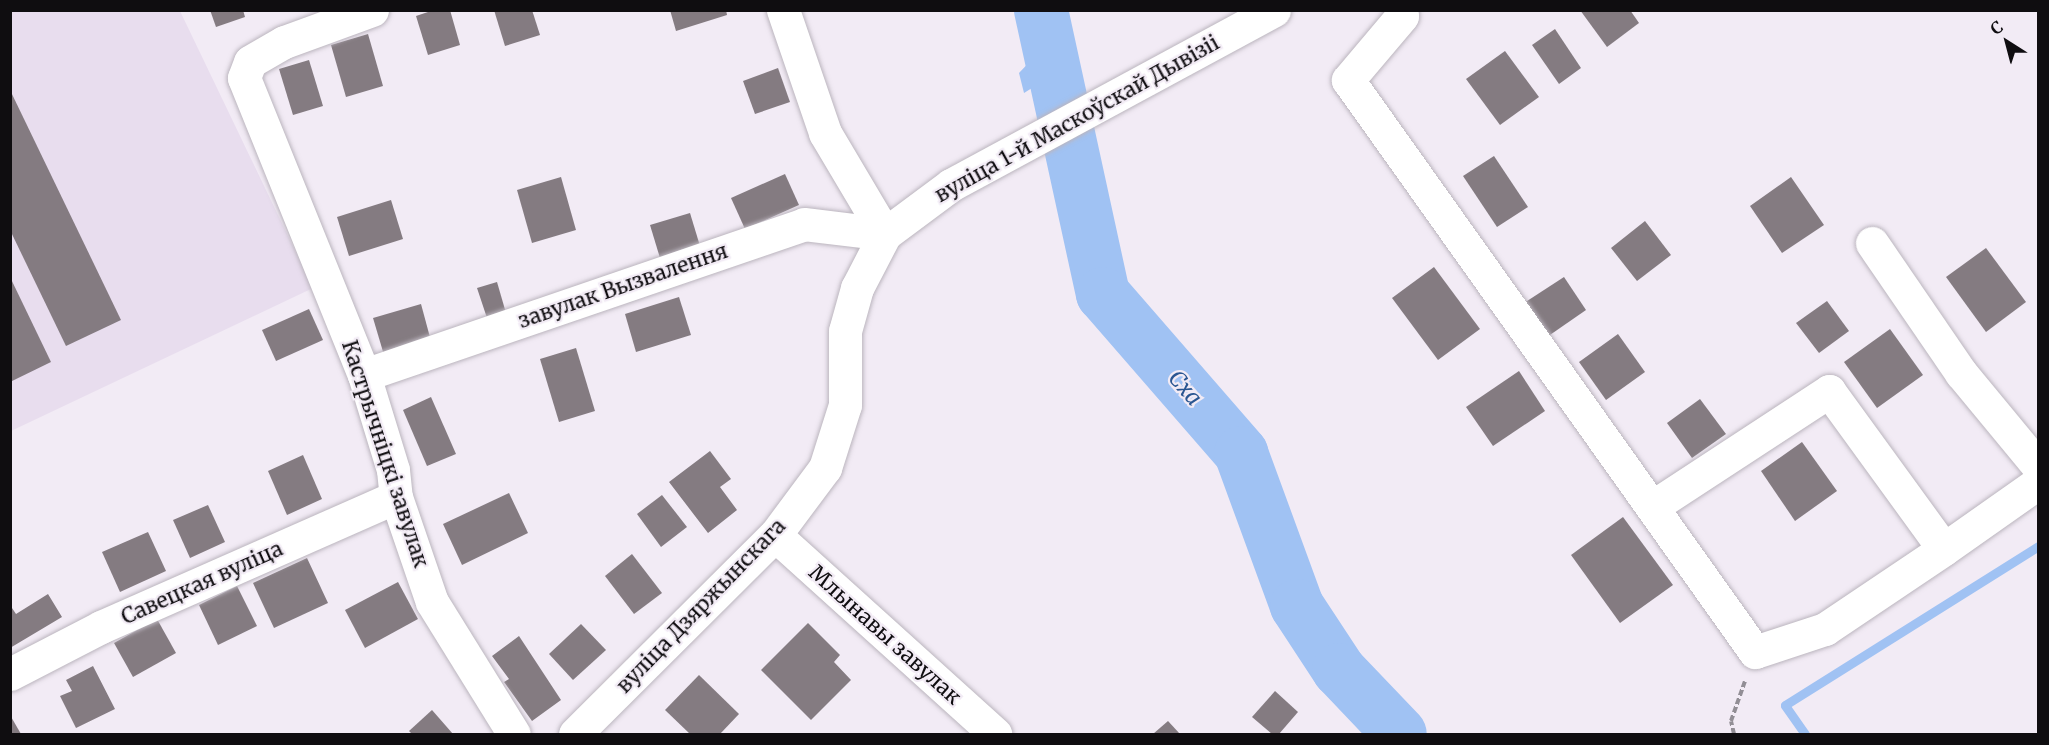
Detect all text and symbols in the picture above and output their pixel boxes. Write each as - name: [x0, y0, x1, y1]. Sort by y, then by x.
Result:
- north arrow: [1977, 12, 2037, 72]
- text: С: [1986, 16, 2007, 39]
- street label: вуліца 1-й Маскоўскай Дывізіі: [931, 30, 1223, 208]
- street label: завулак Вызвалення: [515, 238, 731, 334]
- street label: Кастрычніцкі завулак: [336, 337, 434, 571]
- water label: Сха: [1163, 365, 1207, 411]
- street label: вуліца Дзяржынскага: [611, 514, 791, 698]
- street label: Савецкая вуліца: [117, 536, 287, 630]
- street label: Млынавы завулак: [804, 560, 966, 710]

